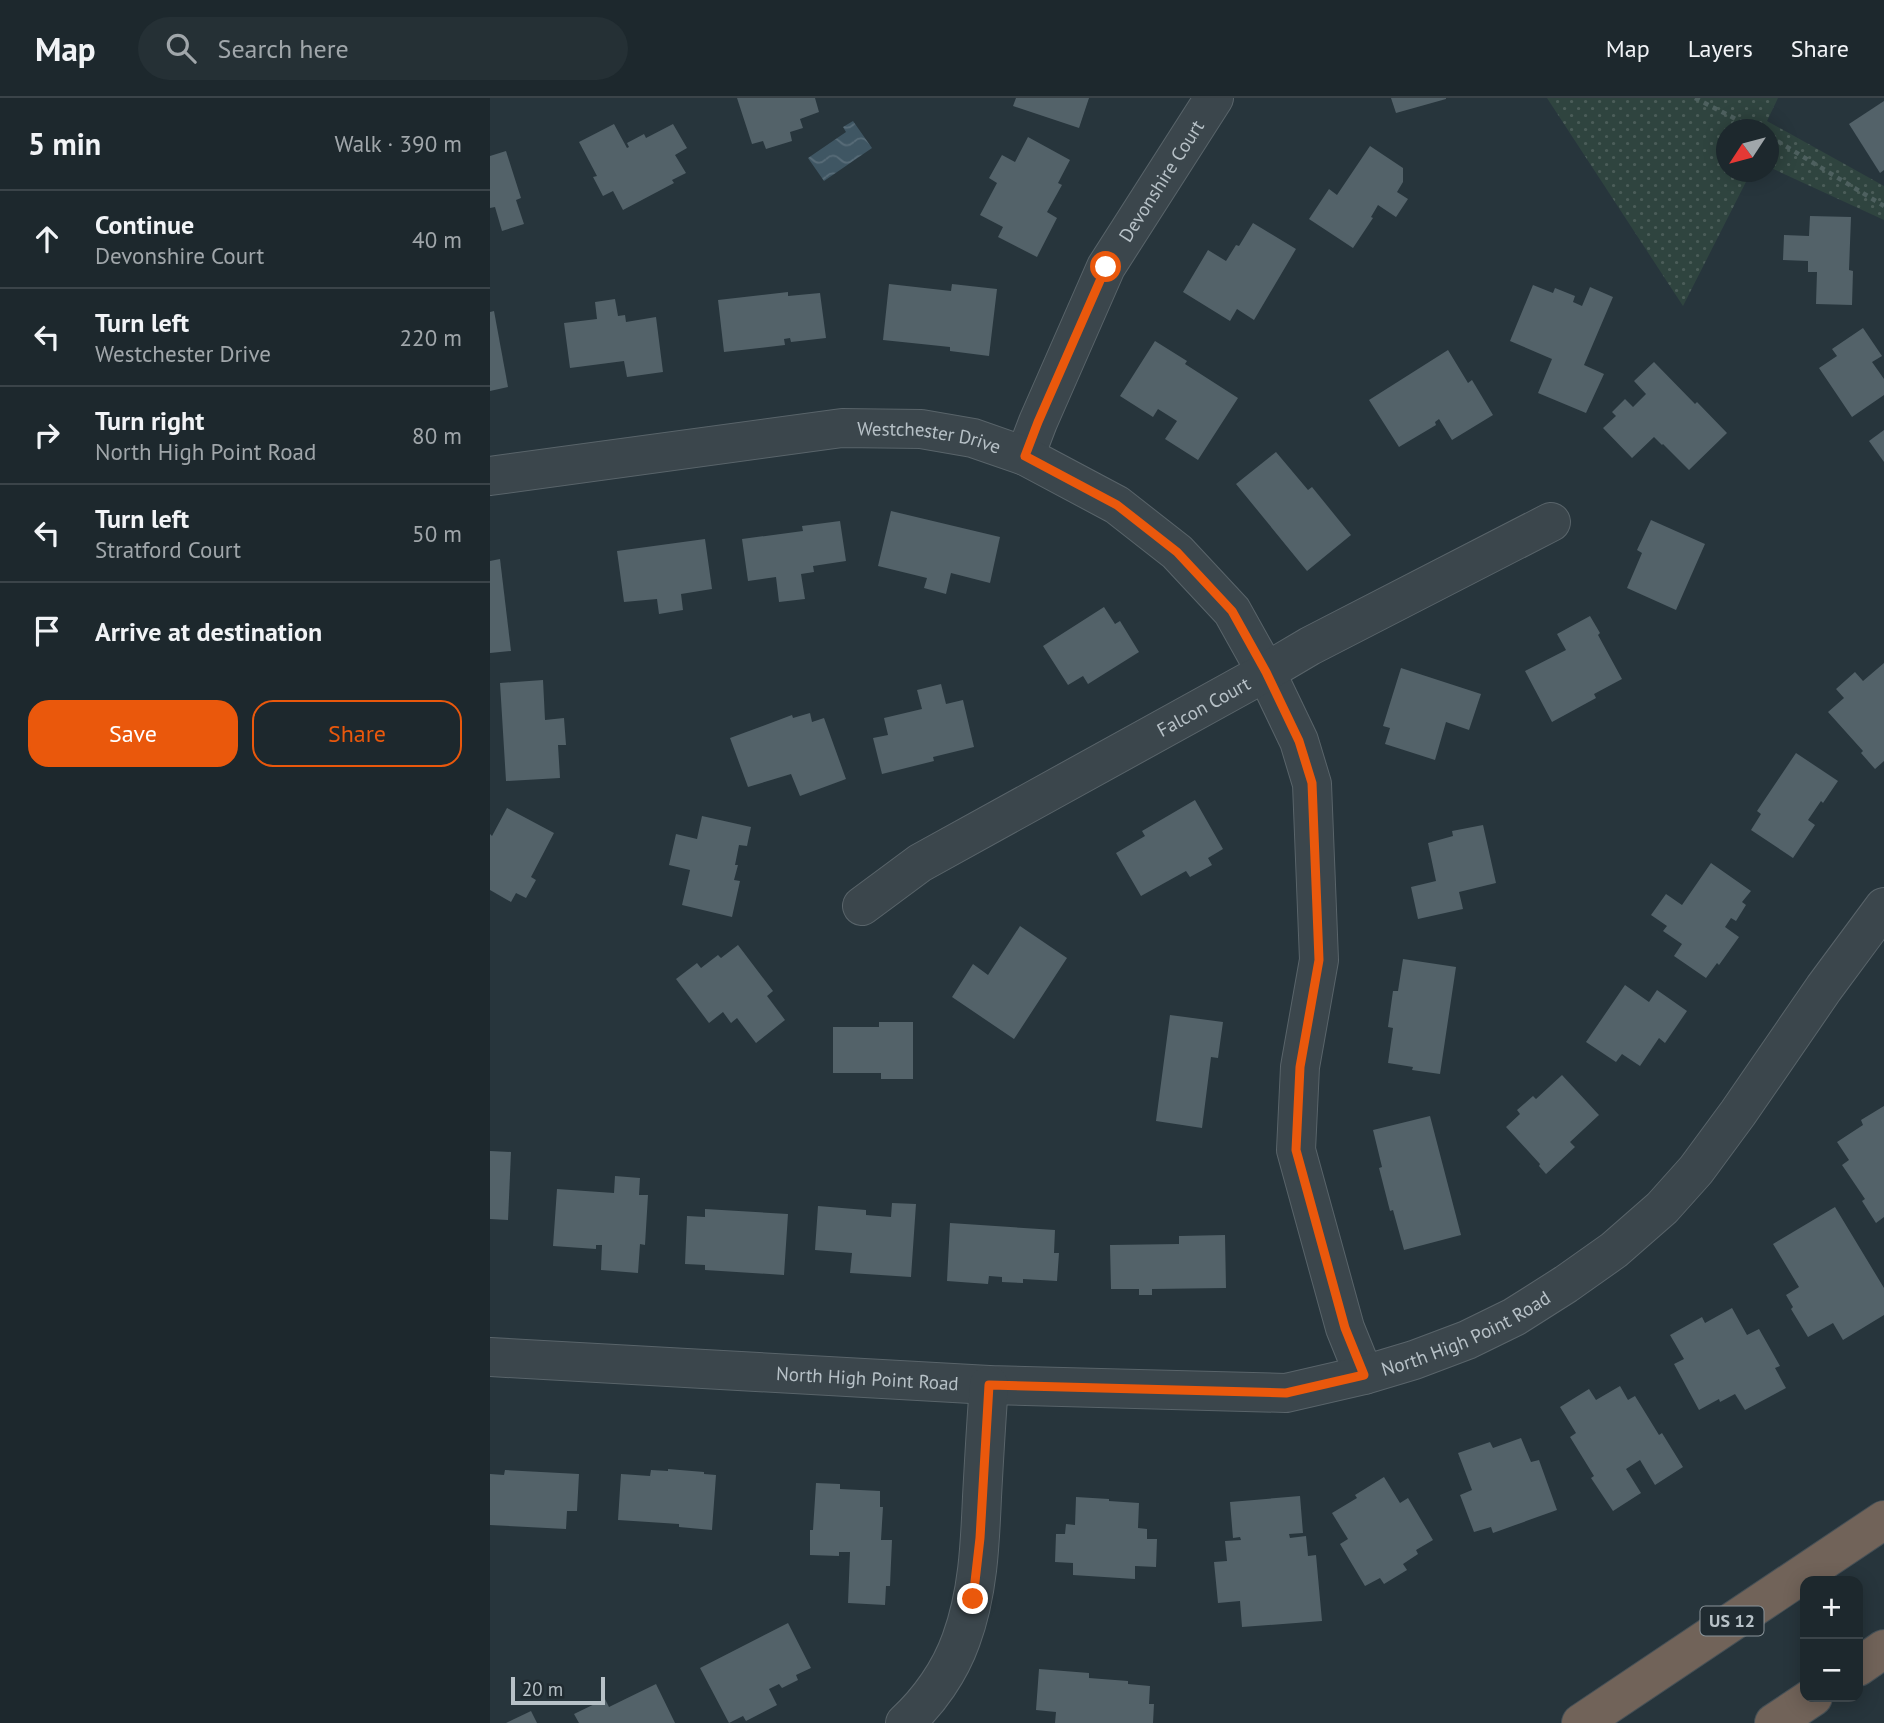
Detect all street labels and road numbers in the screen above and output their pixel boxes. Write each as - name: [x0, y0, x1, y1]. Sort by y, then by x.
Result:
- street label: Devonshire Court: [1113, 115, 1209, 246]
- street label: Westchester Drive: [857, 416, 1004, 459]
- street label: Falcon Court: [1153, 671, 1255, 742]
- street label: North High Point Road: [1378, 1285, 1554, 1381]
- street label: North High Point Road: [775, 1361, 959, 1395]
- road number: US 12: [1700, 1606, 1764, 1636]

